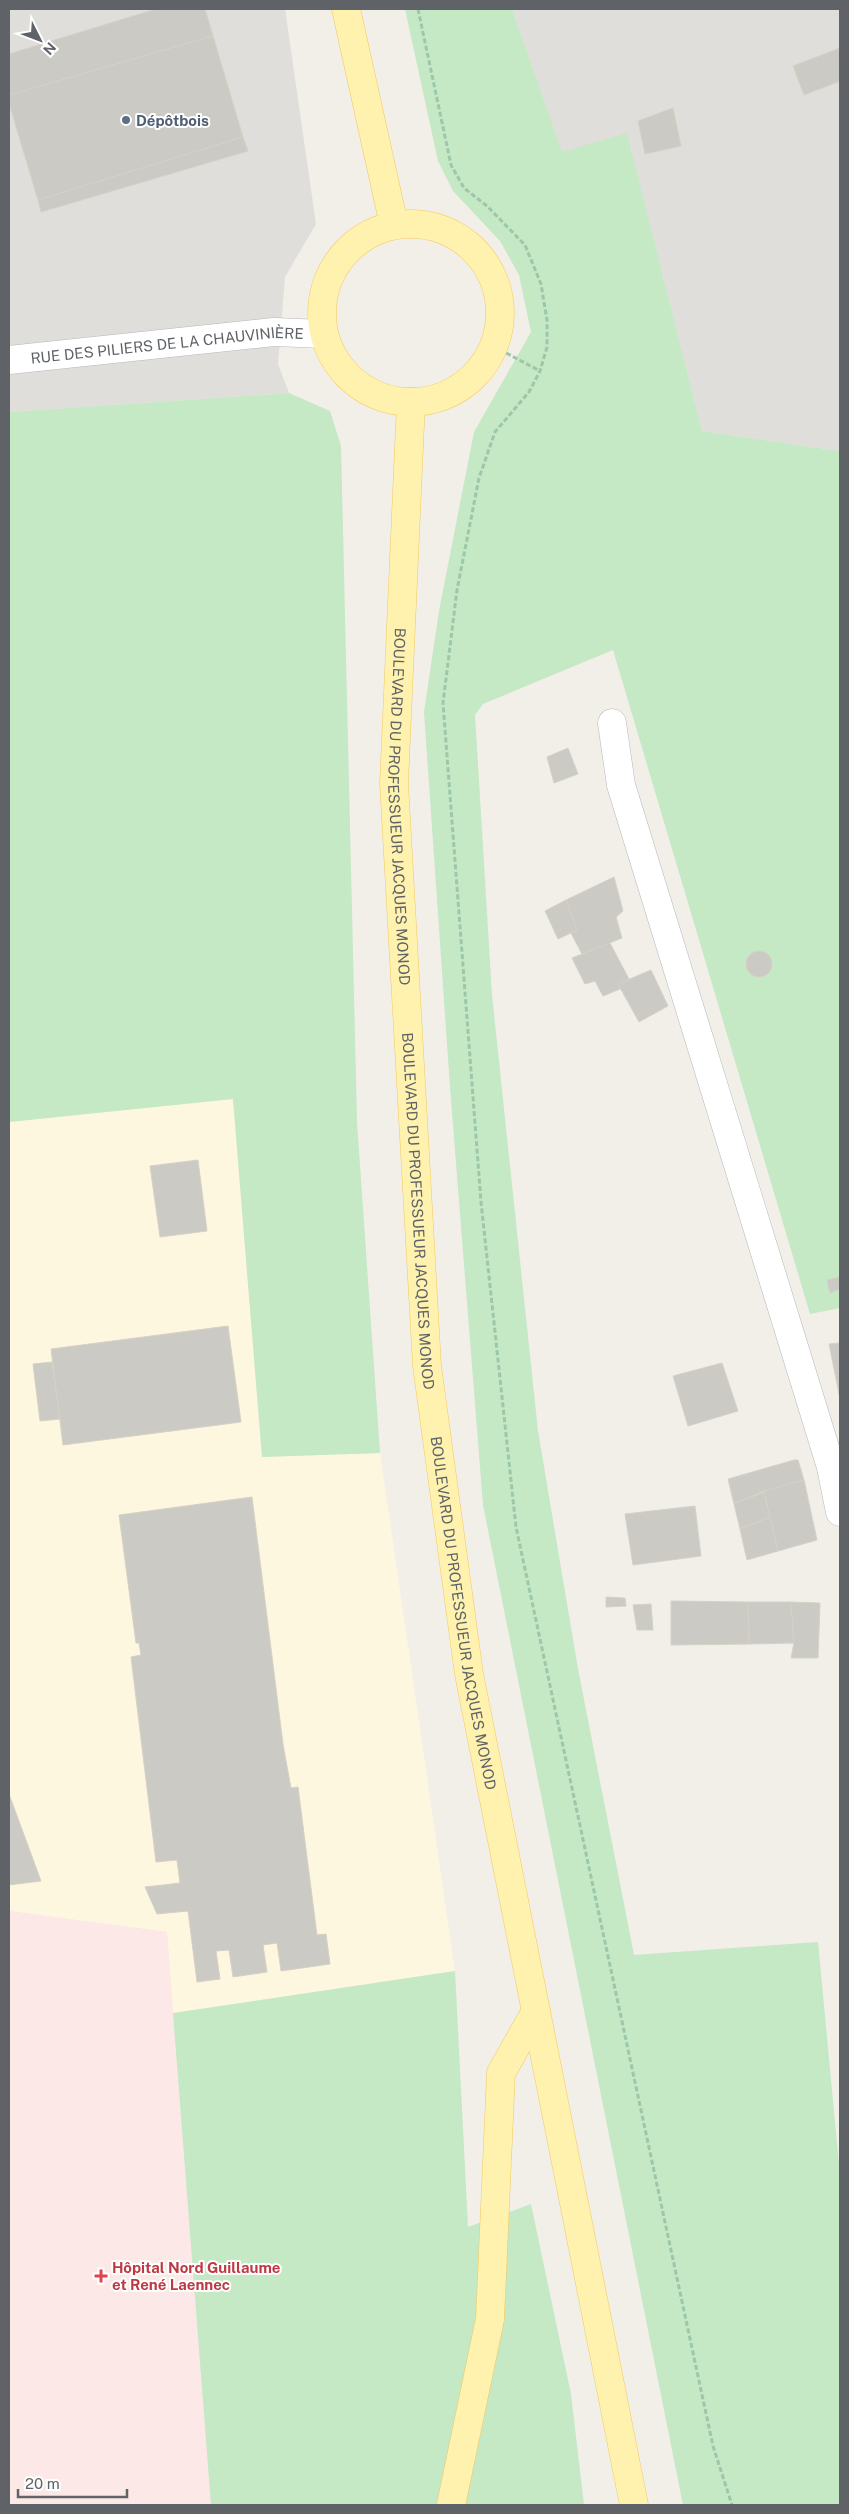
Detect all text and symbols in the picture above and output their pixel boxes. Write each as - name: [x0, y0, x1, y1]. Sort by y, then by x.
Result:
- north arrow: [15, 15, 65, 65]
- text: N: [40, 39, 59, 58]
- place label: Dépôtbois: [136, 112, 209, 129]
- marker: Dépôtbois: [120, 114, 132, 126]
- street label: RUE DES PILIERS DE LA CHAUVINIÈRE: [30, 323, 304, 366]
- street label: BOULEVARD DU PROFESSUEUR JACQUES MONOD: [385, 627, 414, 986]
- street label: BOULEVARD DU PROFESSUEUR JACQUES MONOD: [400, 1032, 439, 1391]
- street label: BOULEVARD DU PROFESSUEUR JACQUES MONOD: [428, 1435, 500, 1791]
- place label: Hôpital Nord Guillaume et René Laennec: [112, 2259, 280, 2293]
- marker: Hôpital Nord Guillaume et René Laennec: [94, 2269, 108, 2283]
- scale bar: [18, 2466, 126, 2498]
- text: 20 m: [25, 2475, 60, 2492]

